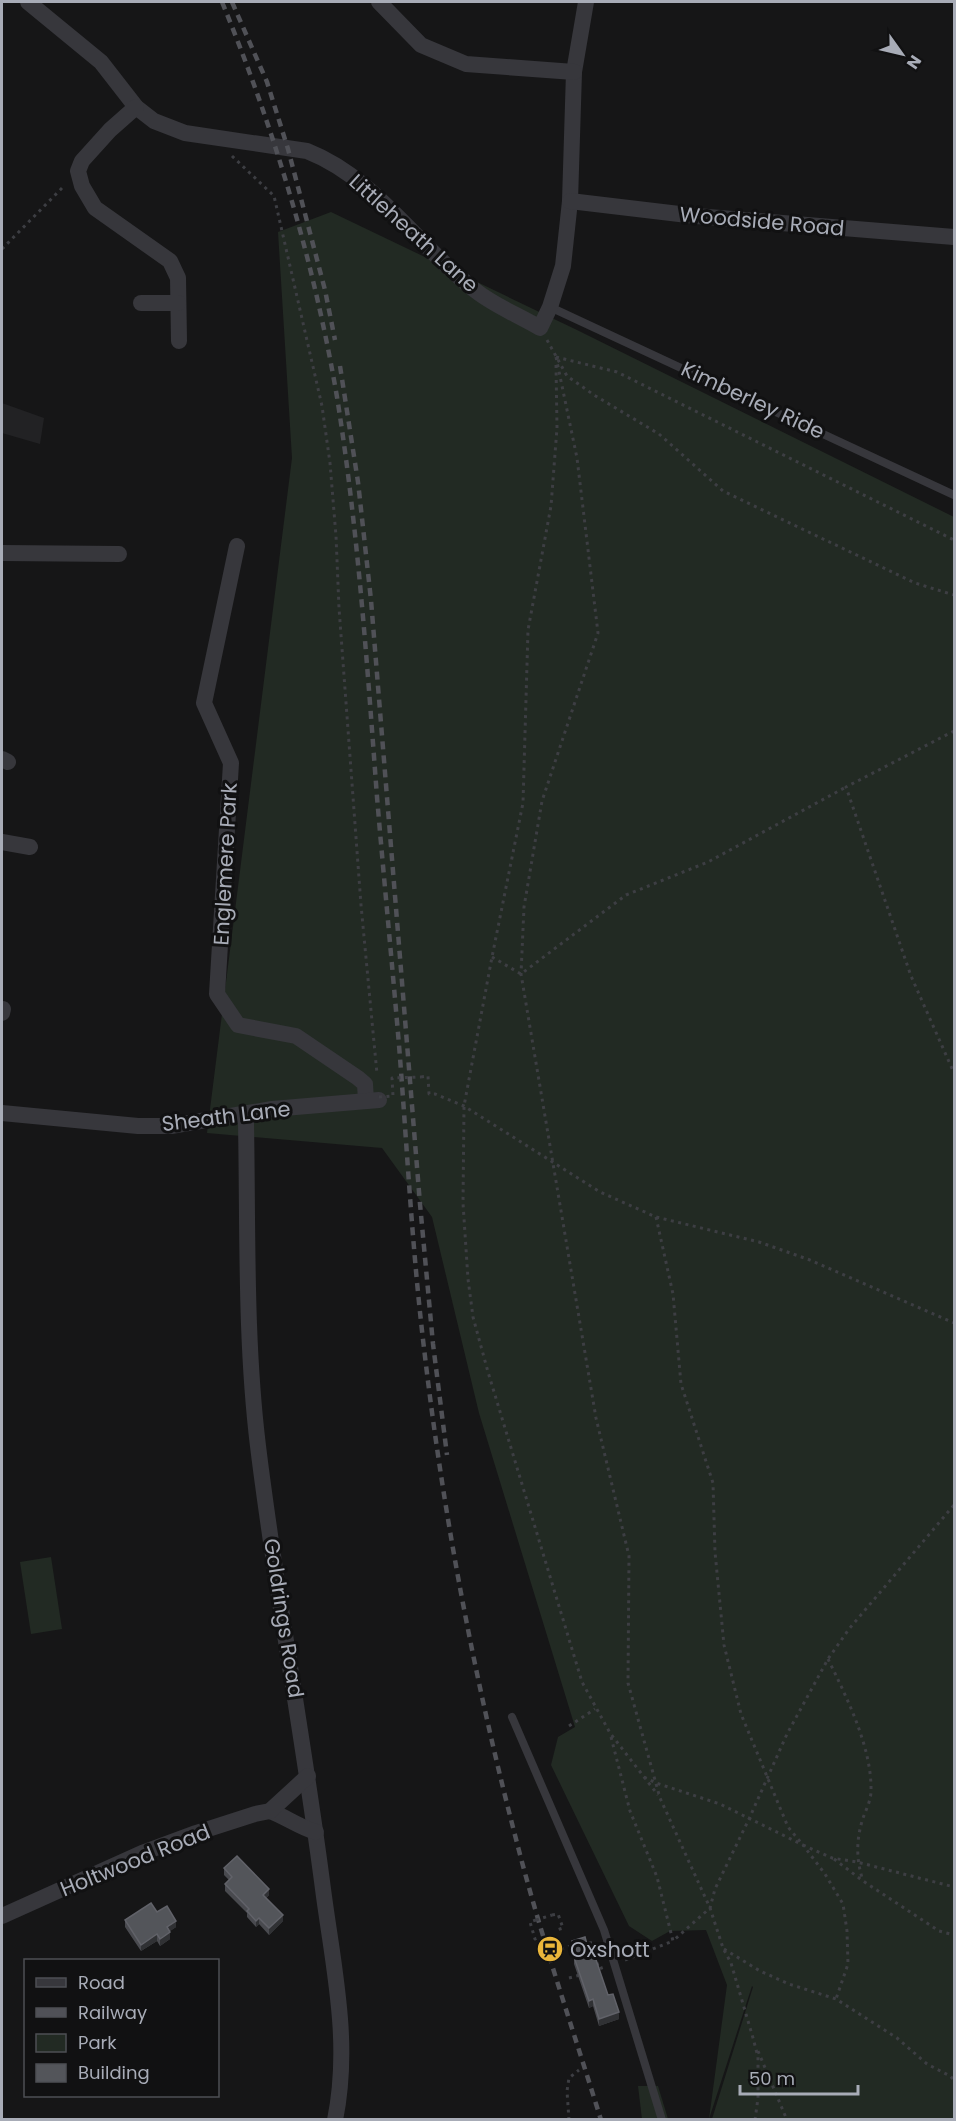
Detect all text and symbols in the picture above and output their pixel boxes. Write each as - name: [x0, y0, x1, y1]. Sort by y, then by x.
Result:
- north arrow: [872, 24, 932, 84]
- text: N: [901, 51, 927, 74]
- street label: Littleheath Lane: [343, 167, 485, 299]
- street label: Woodside Road: [678, 199, 846, 243]
- street label: Kimberley Ride: [677, 354, 829, 446]
- street label: Englemere Park: [206, 782, 244, 946]
- street label: Sheath Lane: [160, 1094, 292, 1138]
- street label: Goldrings Road: [257, 1536, 311, 1700]
- street label: Holtwood Road: [56, 1817, 214, 1903]
- station icon: Oxshott: [535, 1934, 565, 1964]
- place label: Oxshott: [570, 1935, 650, 1964]
- legend: [24, 1959, 219, 2097]
- text: Road: [78, 1970, 125, 1995]
- text: Railway: [78, 2000, 147, 2025]
- text: Park: [78, 2030, 117, 2055]
- scale bar: [740, 2058, 858, 2096]
- text: Building: [78, 2060, 150, 2085]
- text: 50 m: [749, 2066, 795, 2091]

